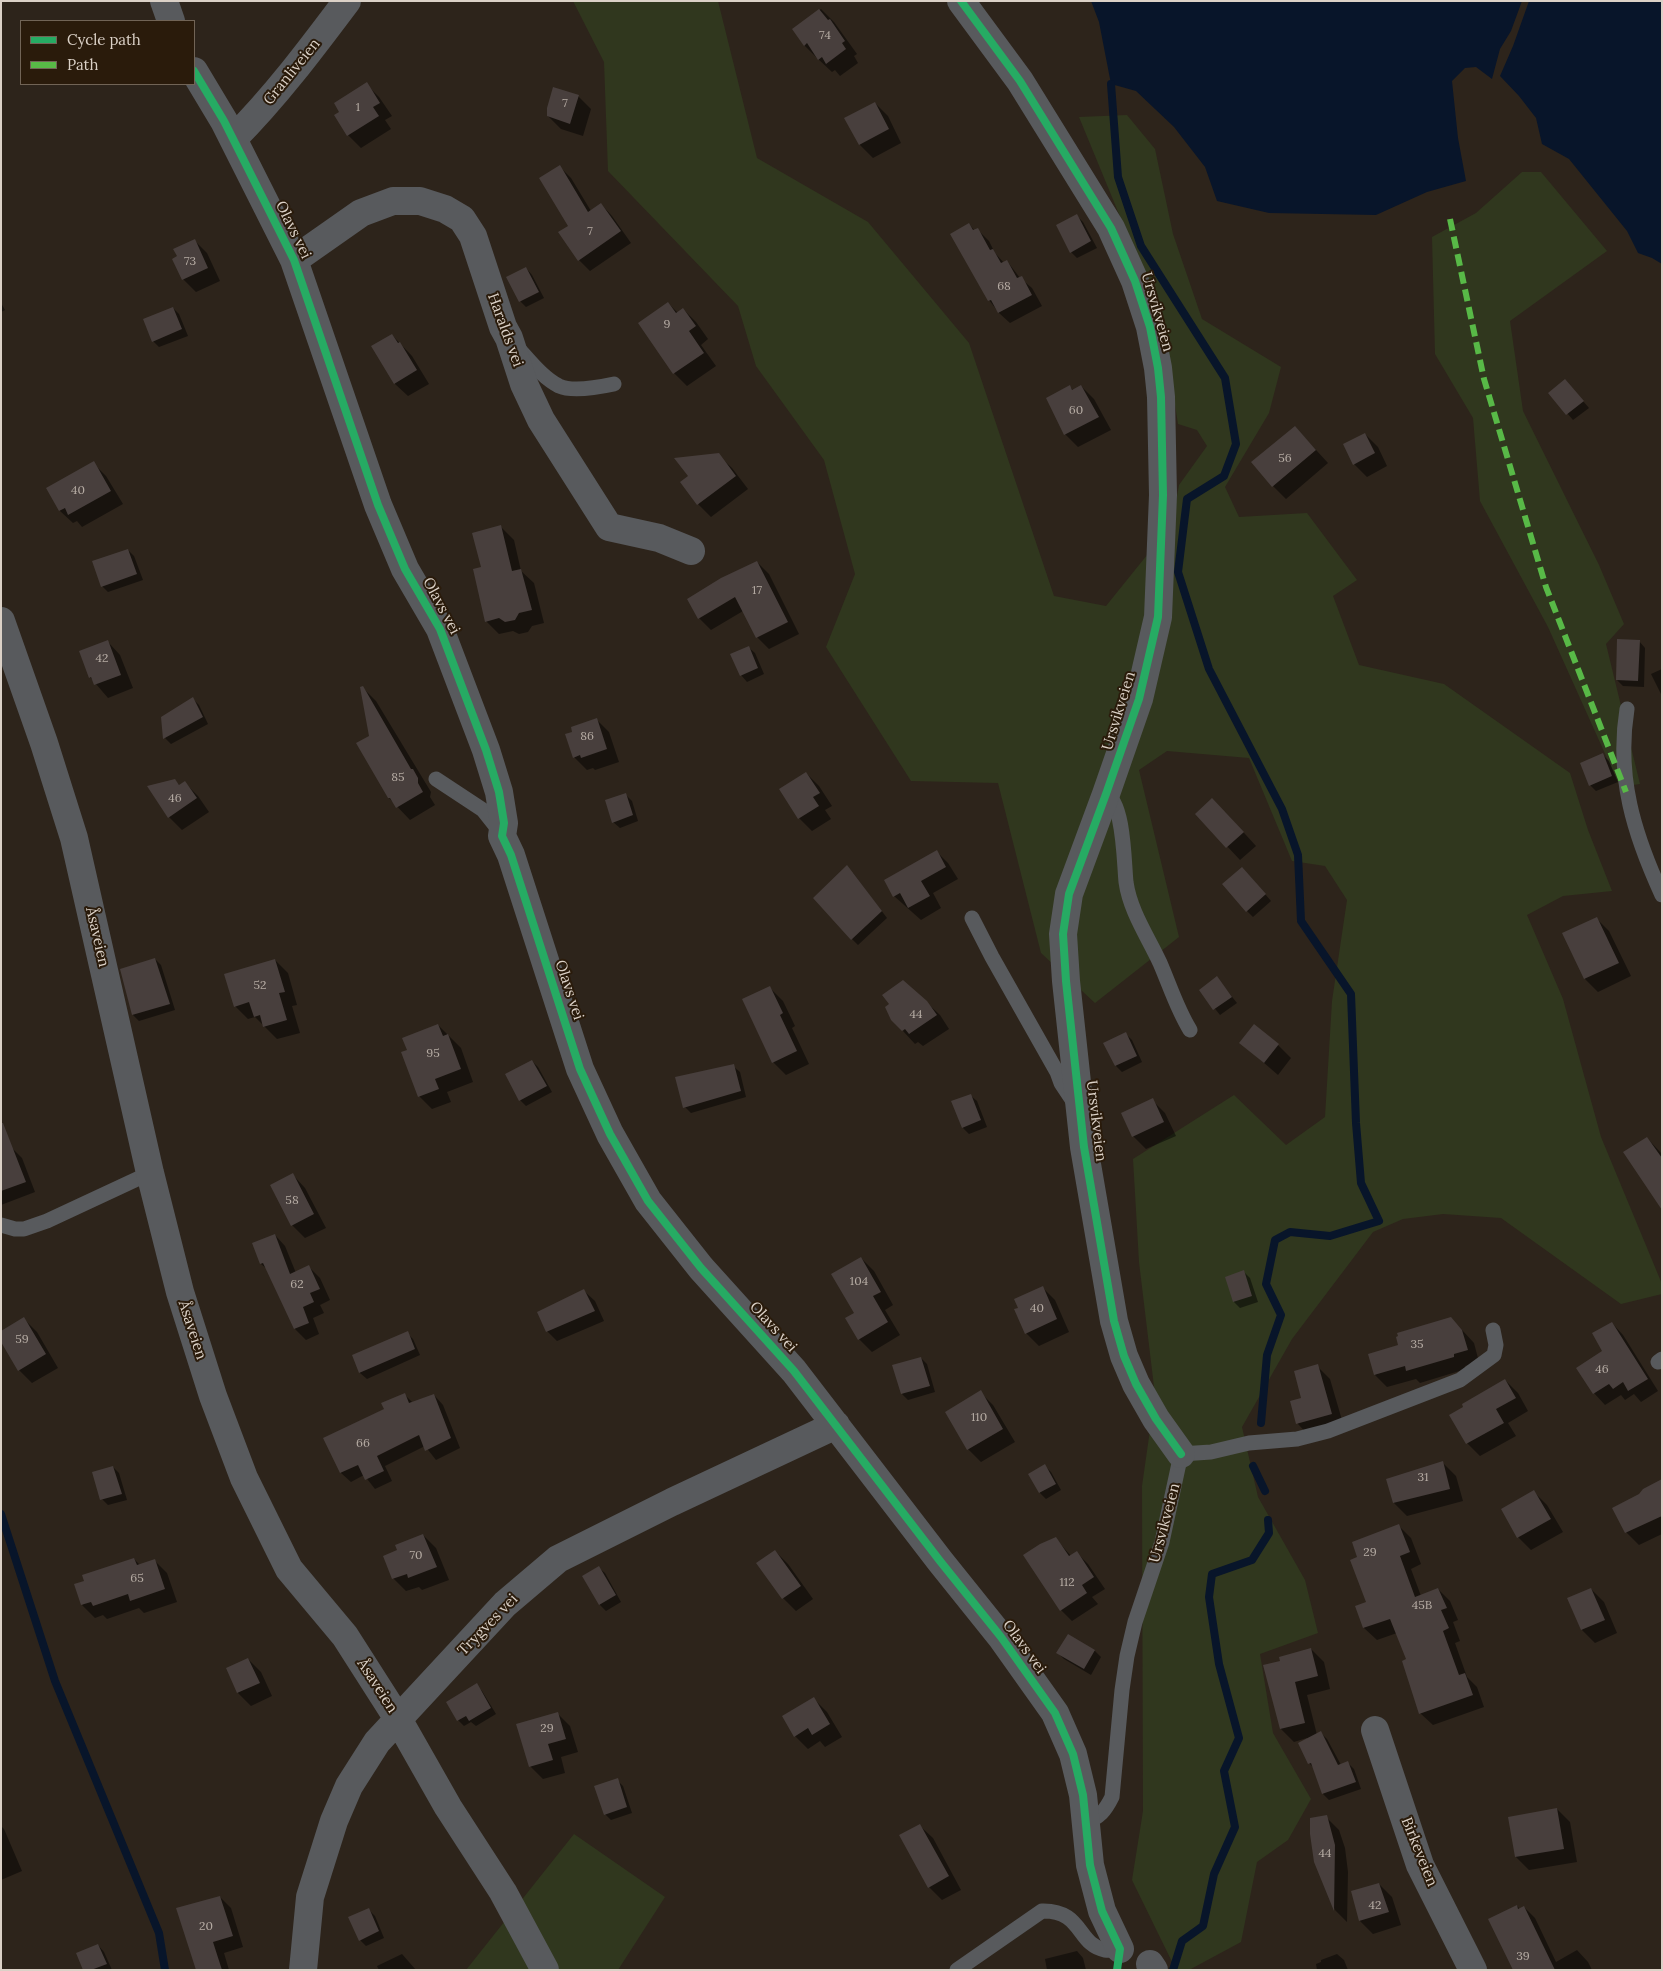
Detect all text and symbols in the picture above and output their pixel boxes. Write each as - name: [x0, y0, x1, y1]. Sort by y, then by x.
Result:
- legend: [20, 20, 195, 85]
- house number: 74: [819, 29, 831, 43]
- text: Cycle path: [67, 30, 141, 49]
- street label: Granliveien: [260, 35, 324, 109]
- text: Path: [67, 55, 98, 74]
- house number: 7: [562, 97, 568, 111]
- house number: 1: [356, 101, 360, 115]
- street label: Olavs vei: [271, 198, 315, 262]
- house number: 7: [587, 225, 593, 239]
- house number: 73: [184, 255, 196, 269]
- street label: Ursvikveien: [1137, 270, 1177, 354]
- house number: 68: [997, 280, 1011, 294]
- street label: Haralds vei: [483, 291, 527, 369]
- house number: 9: [664, 318, 670, 332]
- house number: 60: [1069, 404, 1083, 418]
- house number: 56: [1278, 452, 1292, 466]
- house number: 40: [71, 484, 85, 498]
- street label: Olavs vei: [419, 574, 463, 638]
- house number: 17: [752, 584, 762, 598]
- house number: 42: [96, 652, 108, 666]
- street label: Ursvikveien: [1098, 669, 1140, 753]
- house number: 86: [580, 730, 594, 744]
- house number: 85: [391, 771, 405, 785]
- house number: 46: [168, 792, 182, 806]
- street label: Åsaveien: [81, 905, 113, 969]
- street label: Olavs vei: [551, 958, 587, 1022]
- house number: 52: [254, 979, 266, 993]
- house number: 44: [909, 1008, 923, 1022]
- house number: 95: [426, 1047, 440, 1061]
- street label: Ursvikveien: [1082, 1079, 1110, 1163]
- house number: 58: [285, 1194, 299, 1208]
- house number: 104: [850, 1275, 868, 1289]
- house number: 62: [290, 1278, 304, 1292]
- street label: Åsaveien: [174, 1298, 210, 1362]
- street label: Olavs vei: [746, 1298, 800, 1356]
- house number: 40: [1030, 1302, 1044, 1316]
- house number: 59: [15, 1333, 29, 1347]
- house number: 35: [1410, 1338, 1424, 1352]
- house number: 46: [1595, 1363, 1609, 1377]
- house number: 110: [971, 1411, 987, 1425]
- house number: 66: [356, 1437, 370, 1451]
- house number: 31: [1417, 1471, 1429, 1485]
- street label: Ursvikveien: [1146, 1481, 1184, 1565]
- house number: 29: [1363, 1546, 1377, 1560]
- house number: 70: [410, 1549, 422, 1563]
- house number: 65: [130, 1572, 144, 1586]
- house number: 112: [1059, 1576, 1075, 1590]
- street label: Trygves vei: [454, 1590, 522, 1660]
- house number: 45B: [1412, 1599, 1432, 1613]
- street label: Olavs vei: [999, 1617, 1049, 1677]
- street label: Åsaveien: [353, 1656, 401, 1716]
- house number: 29: [540, 1722, 554, 1736]
- street label: Birkeveien: [1397, 1815, 1441, 1889]
- house number: 44: [1318, 1847, 1332, 1861]
- house number: 42: [1369, 1899, 1381, 1913]
- house number: 20: [199, 1920, 213, 1934]
- house number: 39: [1516, 1950, 1530, 1964]

